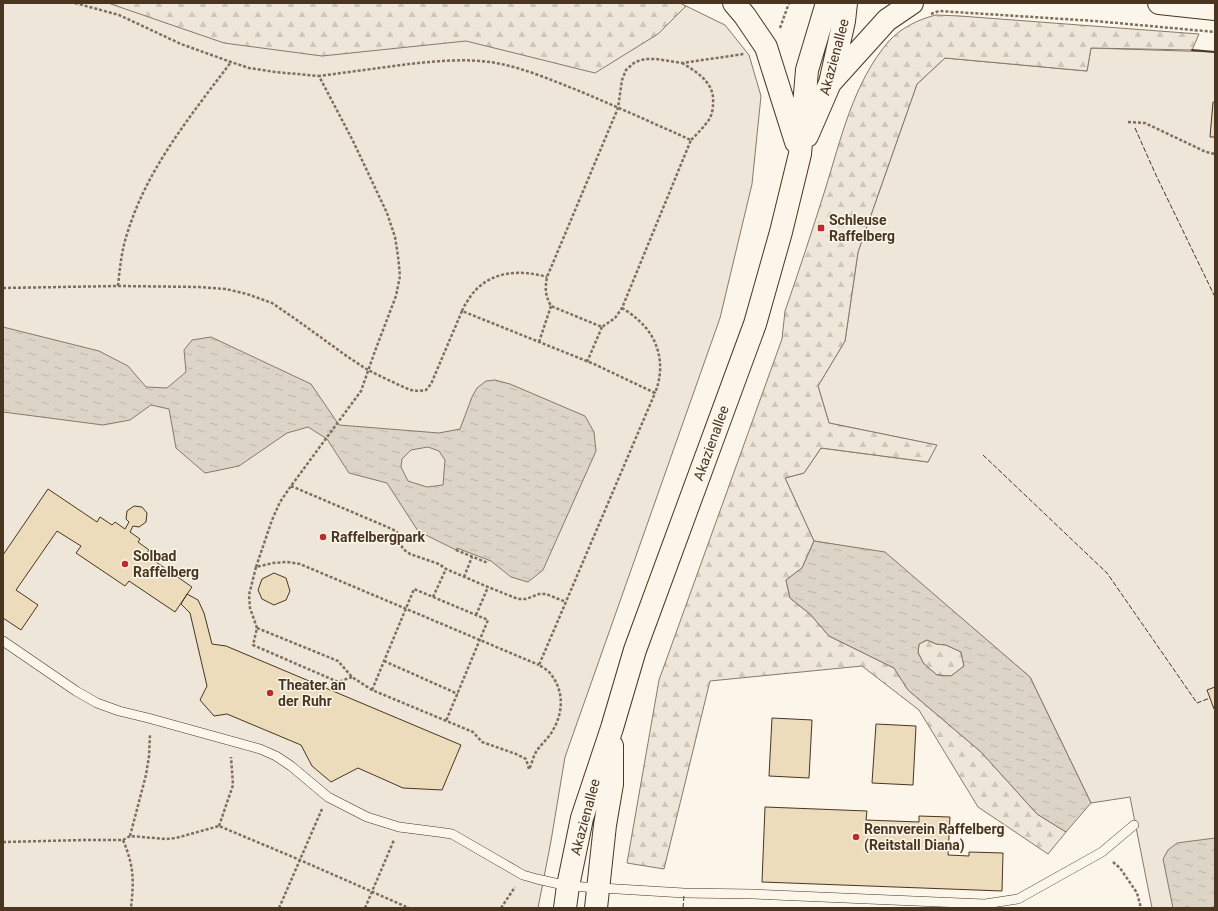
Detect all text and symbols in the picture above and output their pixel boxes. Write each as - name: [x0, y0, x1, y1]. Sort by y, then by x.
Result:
- street label: Akazienallee: [816, 17, 852, 97]
- place label: Schleuse Raffelberg: [829, 212, 895, 244]
- marker: Schleuse Raffelberg: [816, 223, 826, 233]
- street label: Akazienallee: [690, 403, 732, 483]
- place label: Raffelbergpark: [331, 529, 426, 545]
- marker: Raffelbergpark: [318, 532, 328, 542]
- place label: Solbad Raffelberg: [133, 548, 199, 580]
- marker: Solbad Raffelberg: [120, 559, 130, 569]
- place label: Theater an der Ruhr: [278, 677, 346, 709]
- marker: Theater an der Ruhr: [265, 688, 275, 698]
- street label: Akazienallee: [567, 777, 603, 857]
- place label: Rennverein Raffelberg (Reitstall Diana): [864, 821, 1004, 854]
- marker: Rennverein Raffelberg (Reitstall Diana): [851, 832, 861, 842]

